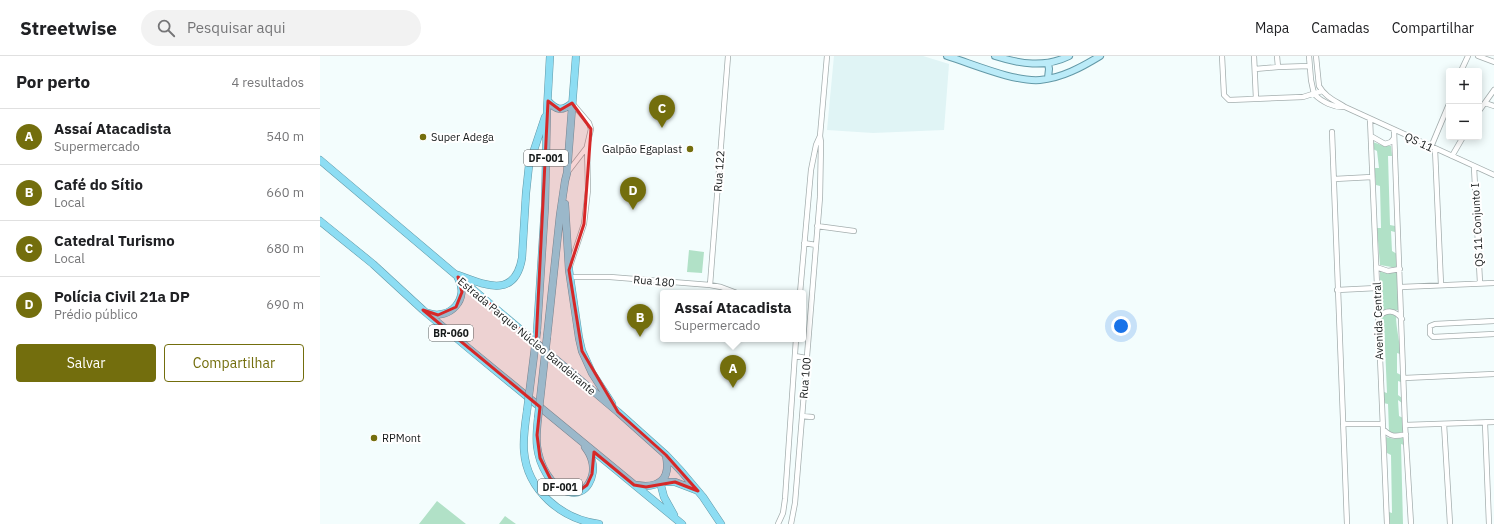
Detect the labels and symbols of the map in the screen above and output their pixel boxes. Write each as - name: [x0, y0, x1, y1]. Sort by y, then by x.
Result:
- pin: C: [649, 95, 675, 128]
- street label: QS 11: [1402, 129, 1436, 155]
- place label: Super Adega: [431, 130, 494, 144]
- marker: Super Adega: [418, 132, 428, 142]
- place label: Galpão Egaplast: [602, 142, 682, 156]
- marker: Galpão Egaplast: [685, 144, 695, 154]
- road number: DF-001: [524, 150, 568, 166]
- street label: Rua 122: [711, 150, 727, 192]
- pin: D: [620, 177, 646, 210]
- street label: QS 11 Conjunto I: [1468, 183, 1486, 267]
- street label: Rua 180: [633, 272, 675, 290]
- street label: Estrada Parque Núcleo Bandeirante: [455, 274, 599, 398]
- street label: Avenida Central: [1370, 282, 1386, 360]
- pin: B: [627, 304, 653, 337]
- your location: [1111, 316, 1131, 336]
- road number: BR-060: [429, 325, 473, 341]
- pin: A: [720, 355, 746, 388]
- street label: Rua 100: [796, 357, 814, 399]
- place label: RPMont: [382, 431, 421, 445]
- marker: RPMont: [369, 433, 379, 443]
- road number: DF-001: [538, 479, 582, 495]

